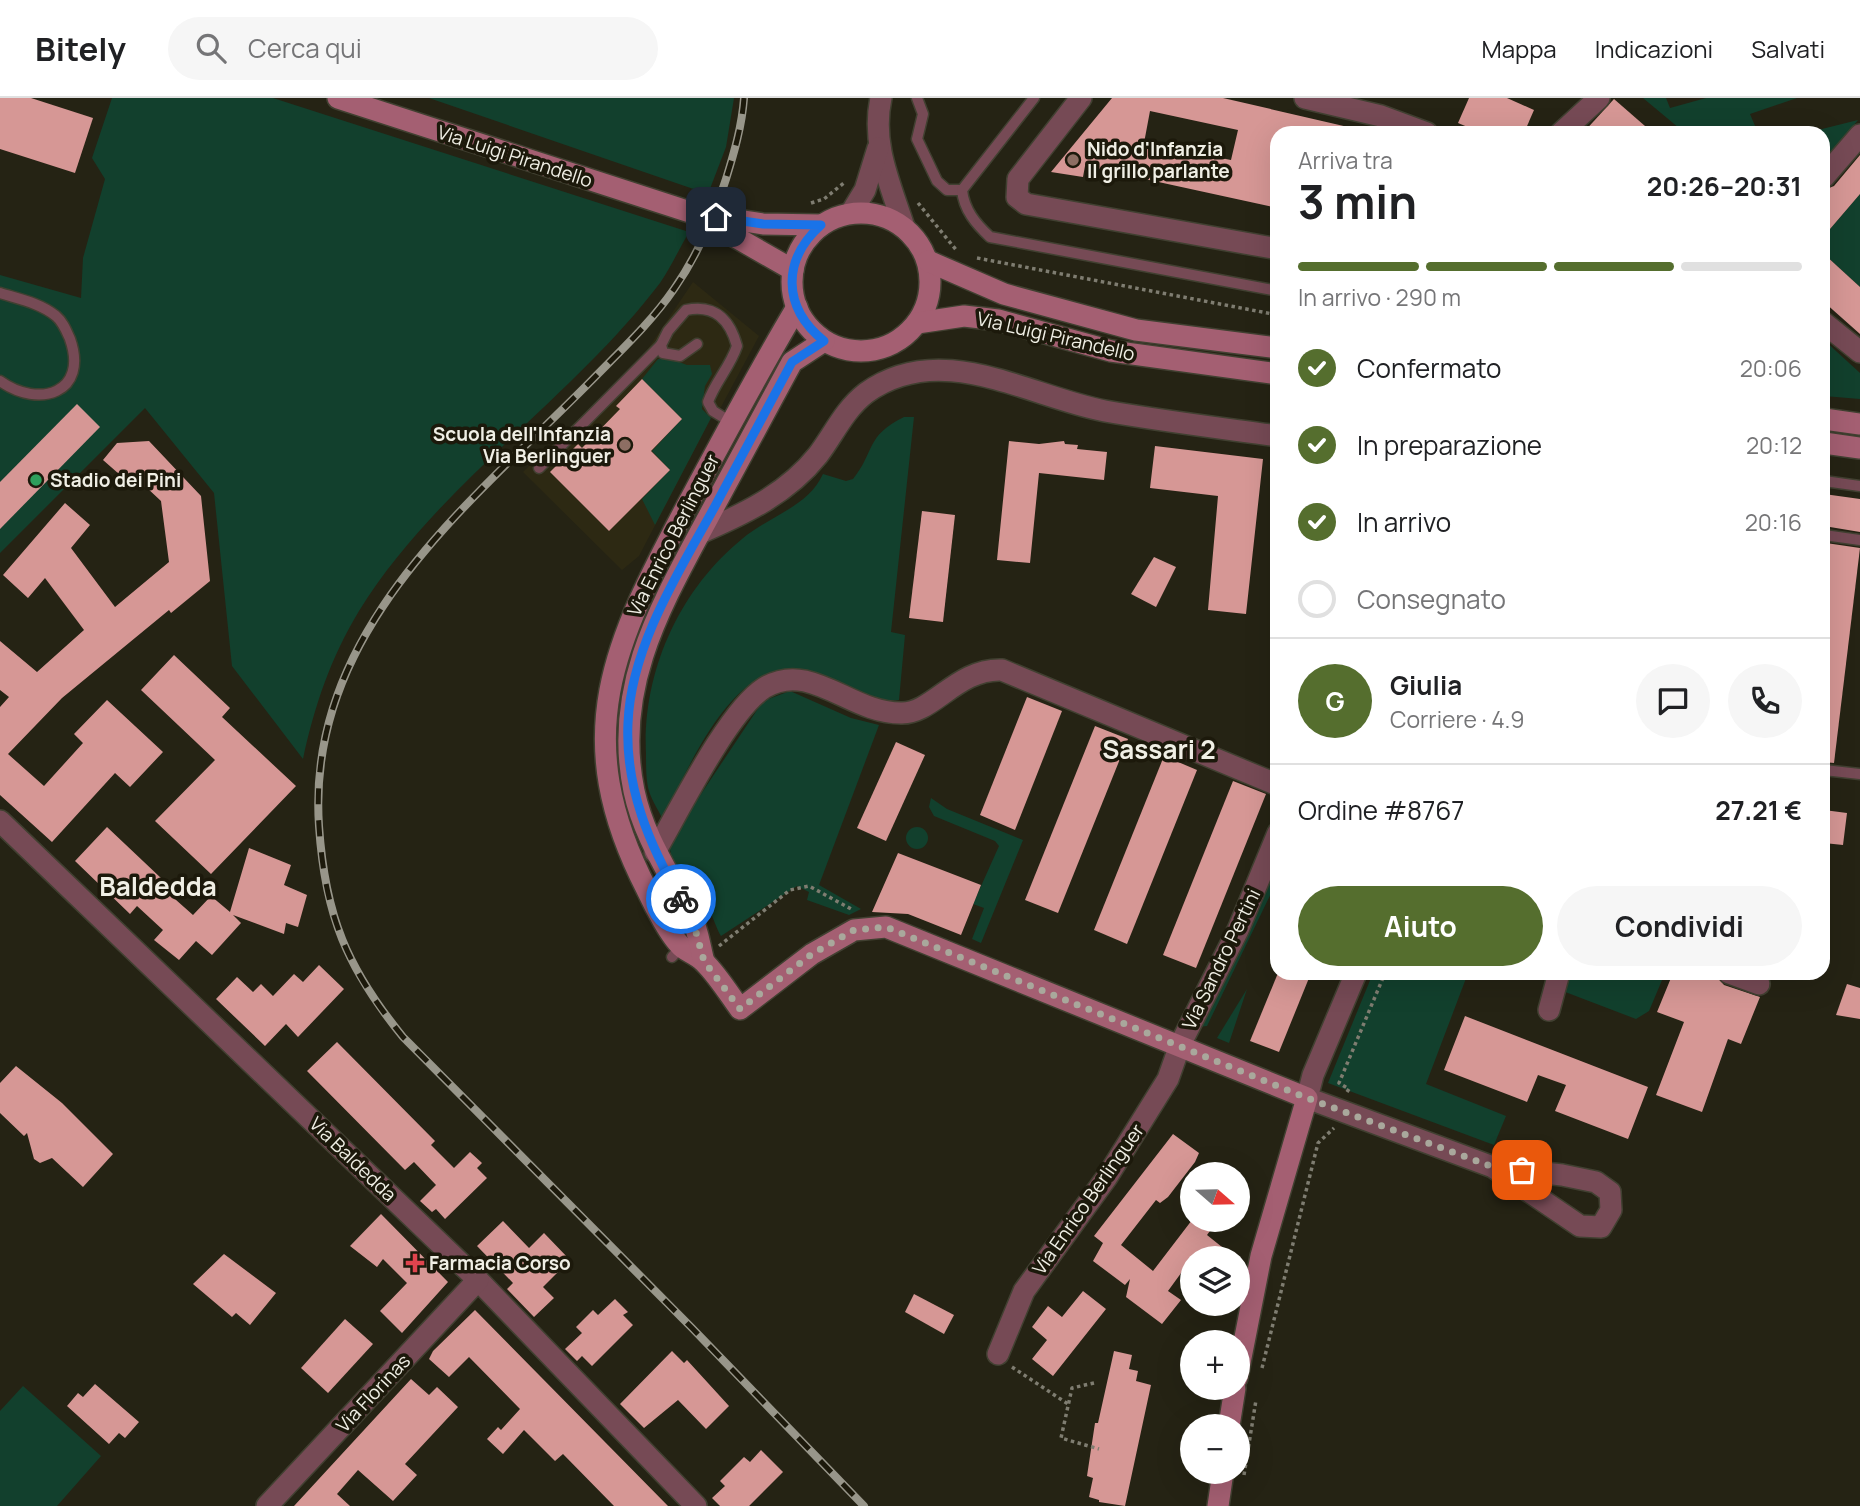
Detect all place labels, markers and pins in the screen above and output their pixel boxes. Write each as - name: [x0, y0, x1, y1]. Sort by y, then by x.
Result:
- place label: Nido d'Infanzia Il grillo parlante: [1087, 136, 1230, 184]
- marker: Nido d'Infanzia Il grillo parlante: [1065, 152, 1081, 168]
- pin: [686, 187, 746, 247]
- place label: Scuola dell'Infanzia Via Berlinguer: [433, 421, 611, 469]
- marker: Scuola dell'Infanzia Via Berlinguer: [617, 437, 633, 453]
- place label: Stadio dei Pini: [50, 467, 181, 493]
- marker: Stadio dei Pini: [28, 472, 44, 488]
- pin: [1492, 1140, 1552, 1200]
- place label: Farmacia Corso: [429, 1250, 571, 1276]
- marker: Farmacia Corso: [407, 1255, 423, 1271]

